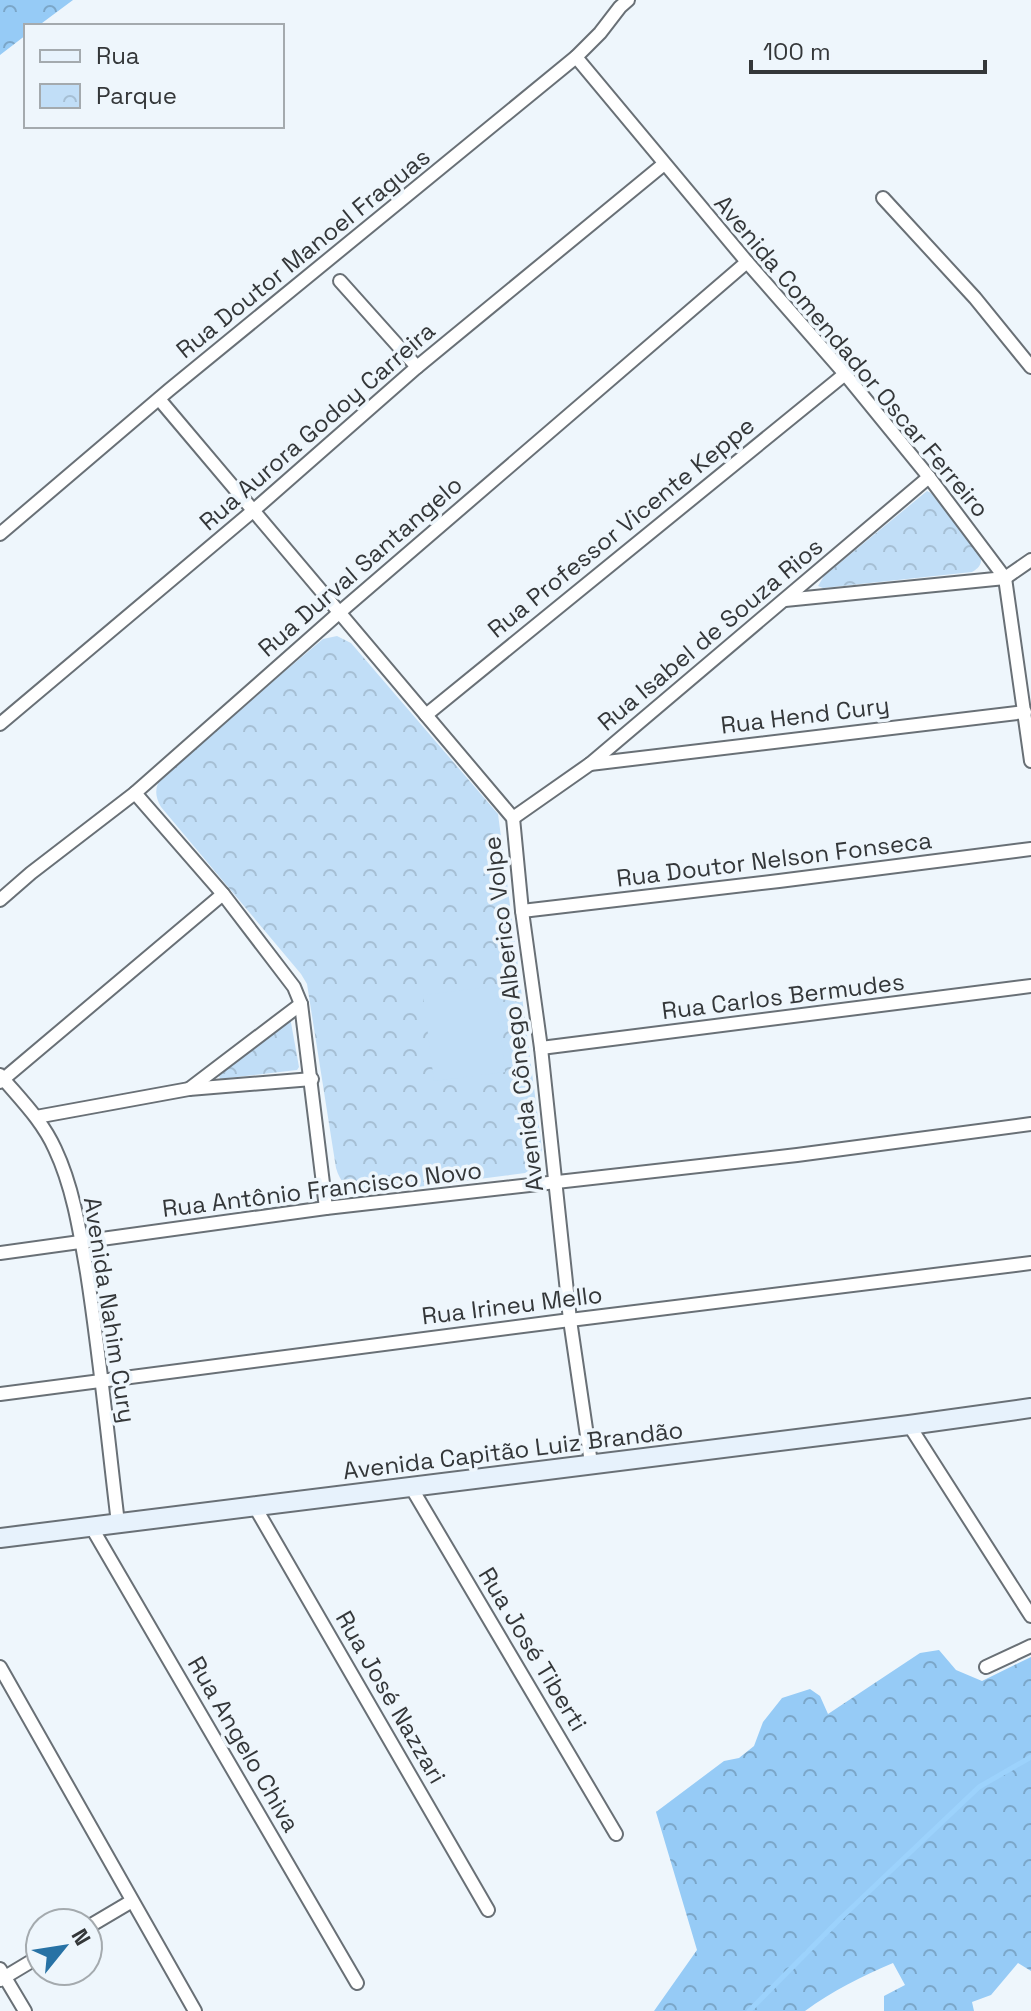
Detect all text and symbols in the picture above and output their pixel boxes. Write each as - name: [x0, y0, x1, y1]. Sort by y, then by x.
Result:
- legend: [24, 24, 284, 128]
- scale bar: [751, 24, 985, 74]
- text: 100 m: [763, 36, 831, 67]
- text: Rua: [96, 40, 140, 71]
- text: Parque: [96, 80, 177, 111]
- street label: Rua Doutor Manoel Fraguas: [170, 141, 436, 365]
- street label: Avenida Comendador Oscar Ferreiro: [708, 188, 996, 524]
- street label: Rua Aurora Godoy Carreira: [193, 315, 441, 537]
- street label: Rua Professor Vicente Keppe: [481, 410, 761, 644]
- street label: Rua Durval Santangelo: [252, 469, 468, 663]
- street label: Rua Isabel de Souza Rios: [591, 531, 829, 737]
- street label: Rua Hend Cury: [719, 689, 891, 741]
- street label: Rua Doutor Nelson Fonseca: [614, 824, 934, 894]
- street label: Avenida Cônego Alberico Volpe: [476, 835, 550, 1193]
- street label: Rua Carlos Bermudes: [660, 966, 906, 1026]
- street label: Rua Antônio Francisco Novo: [160, 1154, 484, 1224]
- street label: Avenida Nahim Cury: [77, 1195, 143, 1425]
- street label: Rua Irineu Mello: [420, 1279, 604, 1331]
- street label: Avenida Capitão Luiz Brandão: [341, 1414, 685, 1486]
- street label: Rua José Tiberti: [472, 1561, 594, 1737]
- street label: Rua José Nazzari: [329, 1605, 453, 1789]
- street label: Rua Angelo Chiva: [181, 1650, 307, 1838]
- north arrow: [24, 1907, 104, 1987]
- text: N: [66, 1924, 97, 1950]

